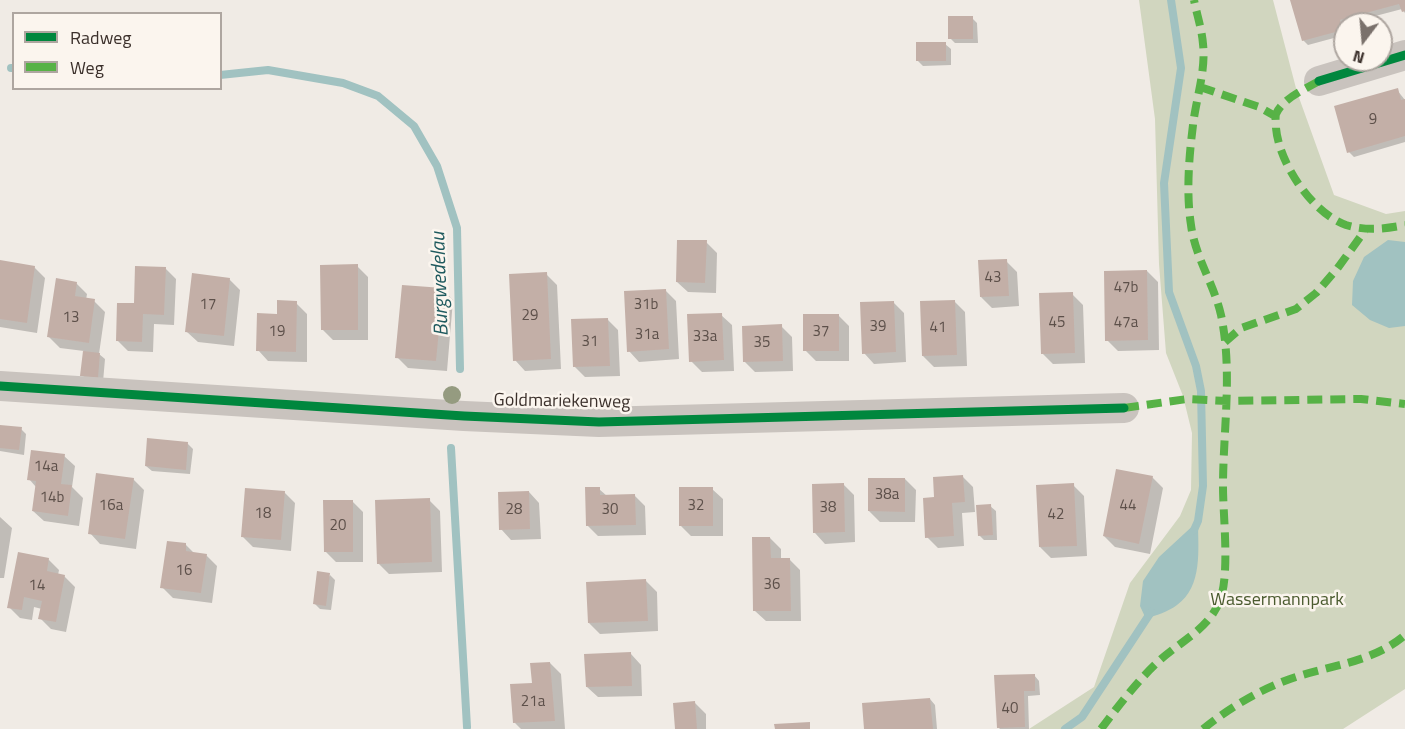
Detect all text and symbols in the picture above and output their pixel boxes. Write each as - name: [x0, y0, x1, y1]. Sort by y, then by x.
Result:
- legend: [12, 12, 222, 90]
- north arrow: [1333, 12, 1393, 72]
- text: Radweg: [70, 24, 132, 51]
- text: N: [1350, 44, 1367, 70]
- text: Weg: [70, 54, 104, 81]
- house number: 9: [1369, 111, 1377, 129]
- water label: Burgwedelau: [427, 231, 455, 337]
- house number: 43: [985, 269, 1001, 287]
- house number: 47b: [1114, 279, 1138, 297]
- house number: 17: [200, 296, 216, 314]
- house number: 31b: [634, 296, 658, 314]
- house number: 29: [522, 307, 538, 325]
- house number: 13: [63, 309, 79, 327]
- house number: 45: [1049, 314, 1065, 332]
- house number: 47a: [1114, 314, 1138, 332]
- house number: 39: [870, 318, 886, 336]
- house number: 41: [930, 319, 946, 337]
- house number: 19: [269, 323, 285, 341]
- house number: 37: [813, 323, 829, 341]
- house number: 31a: [635, 326, 659, 344]
- house number: 33a: [693, 328, 717, 346]
- house number: 31: [582, 333, 598, 351]
- house number: 35: [754, 334, 770, 352]
- street label: Goldmariekenweg: [494, 390, 630, 414]
- house number: 14a: [34, 458, 58, 476]
- house number: 38a: [875, 486, 899, 504]
- house number: 14b: [40, 489, 64, 507]
- house number: 16a: [99, 497, 123, 515]
- house number: 32: [688, 497, 704, 515]
- house number: 44: [1120, 497, 1136, 515]
- house number: 38: [820, 499, 836, 517]
- house number: 28: [506, 501, 522, 519]
- house number: 30: [602, 501, 618, 519]
- house number: 18: [255, 505, 271, 523]
- house number: 42: [1048, 506, 1064, 524]
- house number: 20: [330, 517, 346, 535]
- house number: 16: [176, 562, 192, 580]
- house number: 36: [764, 576, 780, 594]
- house number: 14: [29, 577, 45, 595]
- park label: Wassermannpark: [1210, 590, 1344, 612]
- house number: 21a: [521, 693, 545, 711]
- house number: 40: [1002, 700, 1018, 718]

